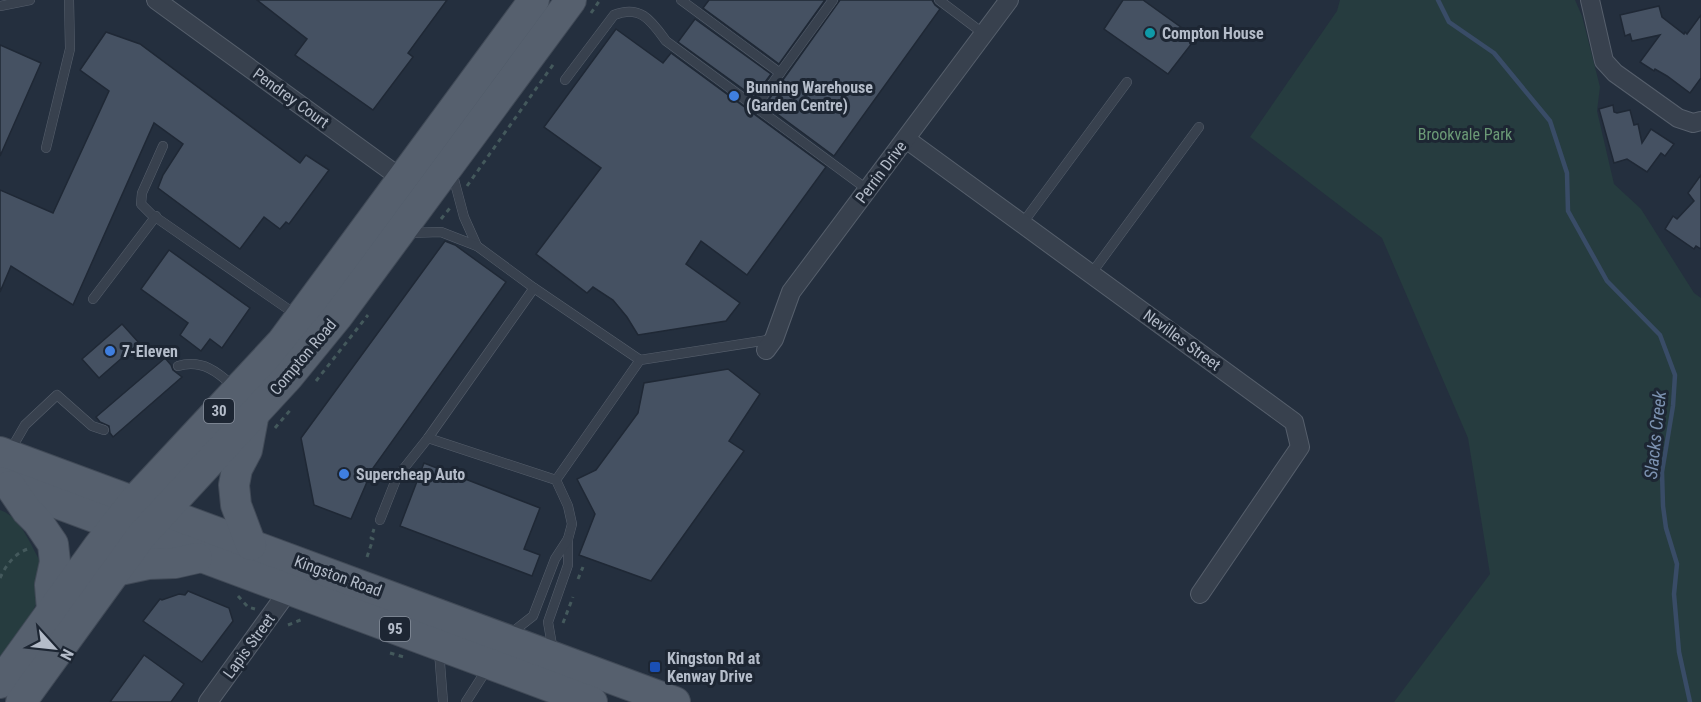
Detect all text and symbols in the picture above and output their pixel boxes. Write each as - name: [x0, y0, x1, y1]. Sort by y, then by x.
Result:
- place label: Compton House: [1162, 24, 1264, 43]
- marker: Compton House: [1143, 26, 1157, 40]
- street label: Pendrey Court: [249, 64, 333, 132]
- place label: Bunning Warehouse (Garden Centre): [746, 78, 873, 115]
- marker: Bunning Warehouse (Garden Centre): [727, 89, 741, 103]
- park label: Brookvale Park: [1418, 125, 1513, 144]
- street label: Perrin Drive: [851, 137, 911, 207]
- street label: Nevilles Street: [1140, 306, 1225, 375]
- street label: Compton Road: [266, 315, 340, 399]
- place label: 7-Eleven: [122, 342, 178, 361]
- marker: 7-Eleven: [103, 344, 117, 358]
- water label: Slacks Creek: [1640, 389, 1670, 480]
- road number: 30: [204, 399, 234, 423]
- place label: Supercheap Auto: [356, 465, 465, 484]
- marker: Supercheap Auto: [337, 467, 351, 481]
- street label: Kingston Road: [292, 551, 384, 601]
- street label: Lapis Street: [219, 610, 279, 682]
- road number: 95: [380, 617, 410, 641]
- north arrow: [24, 618, 84, 678]
- text: N: [56, 646, 78, 663]
- place label: Kingston Rd at Kenway Drive: [667, 649, 760, 686]
- marker: Kingston Rd at Kenway Drive: [648, 660, 662, 674]

